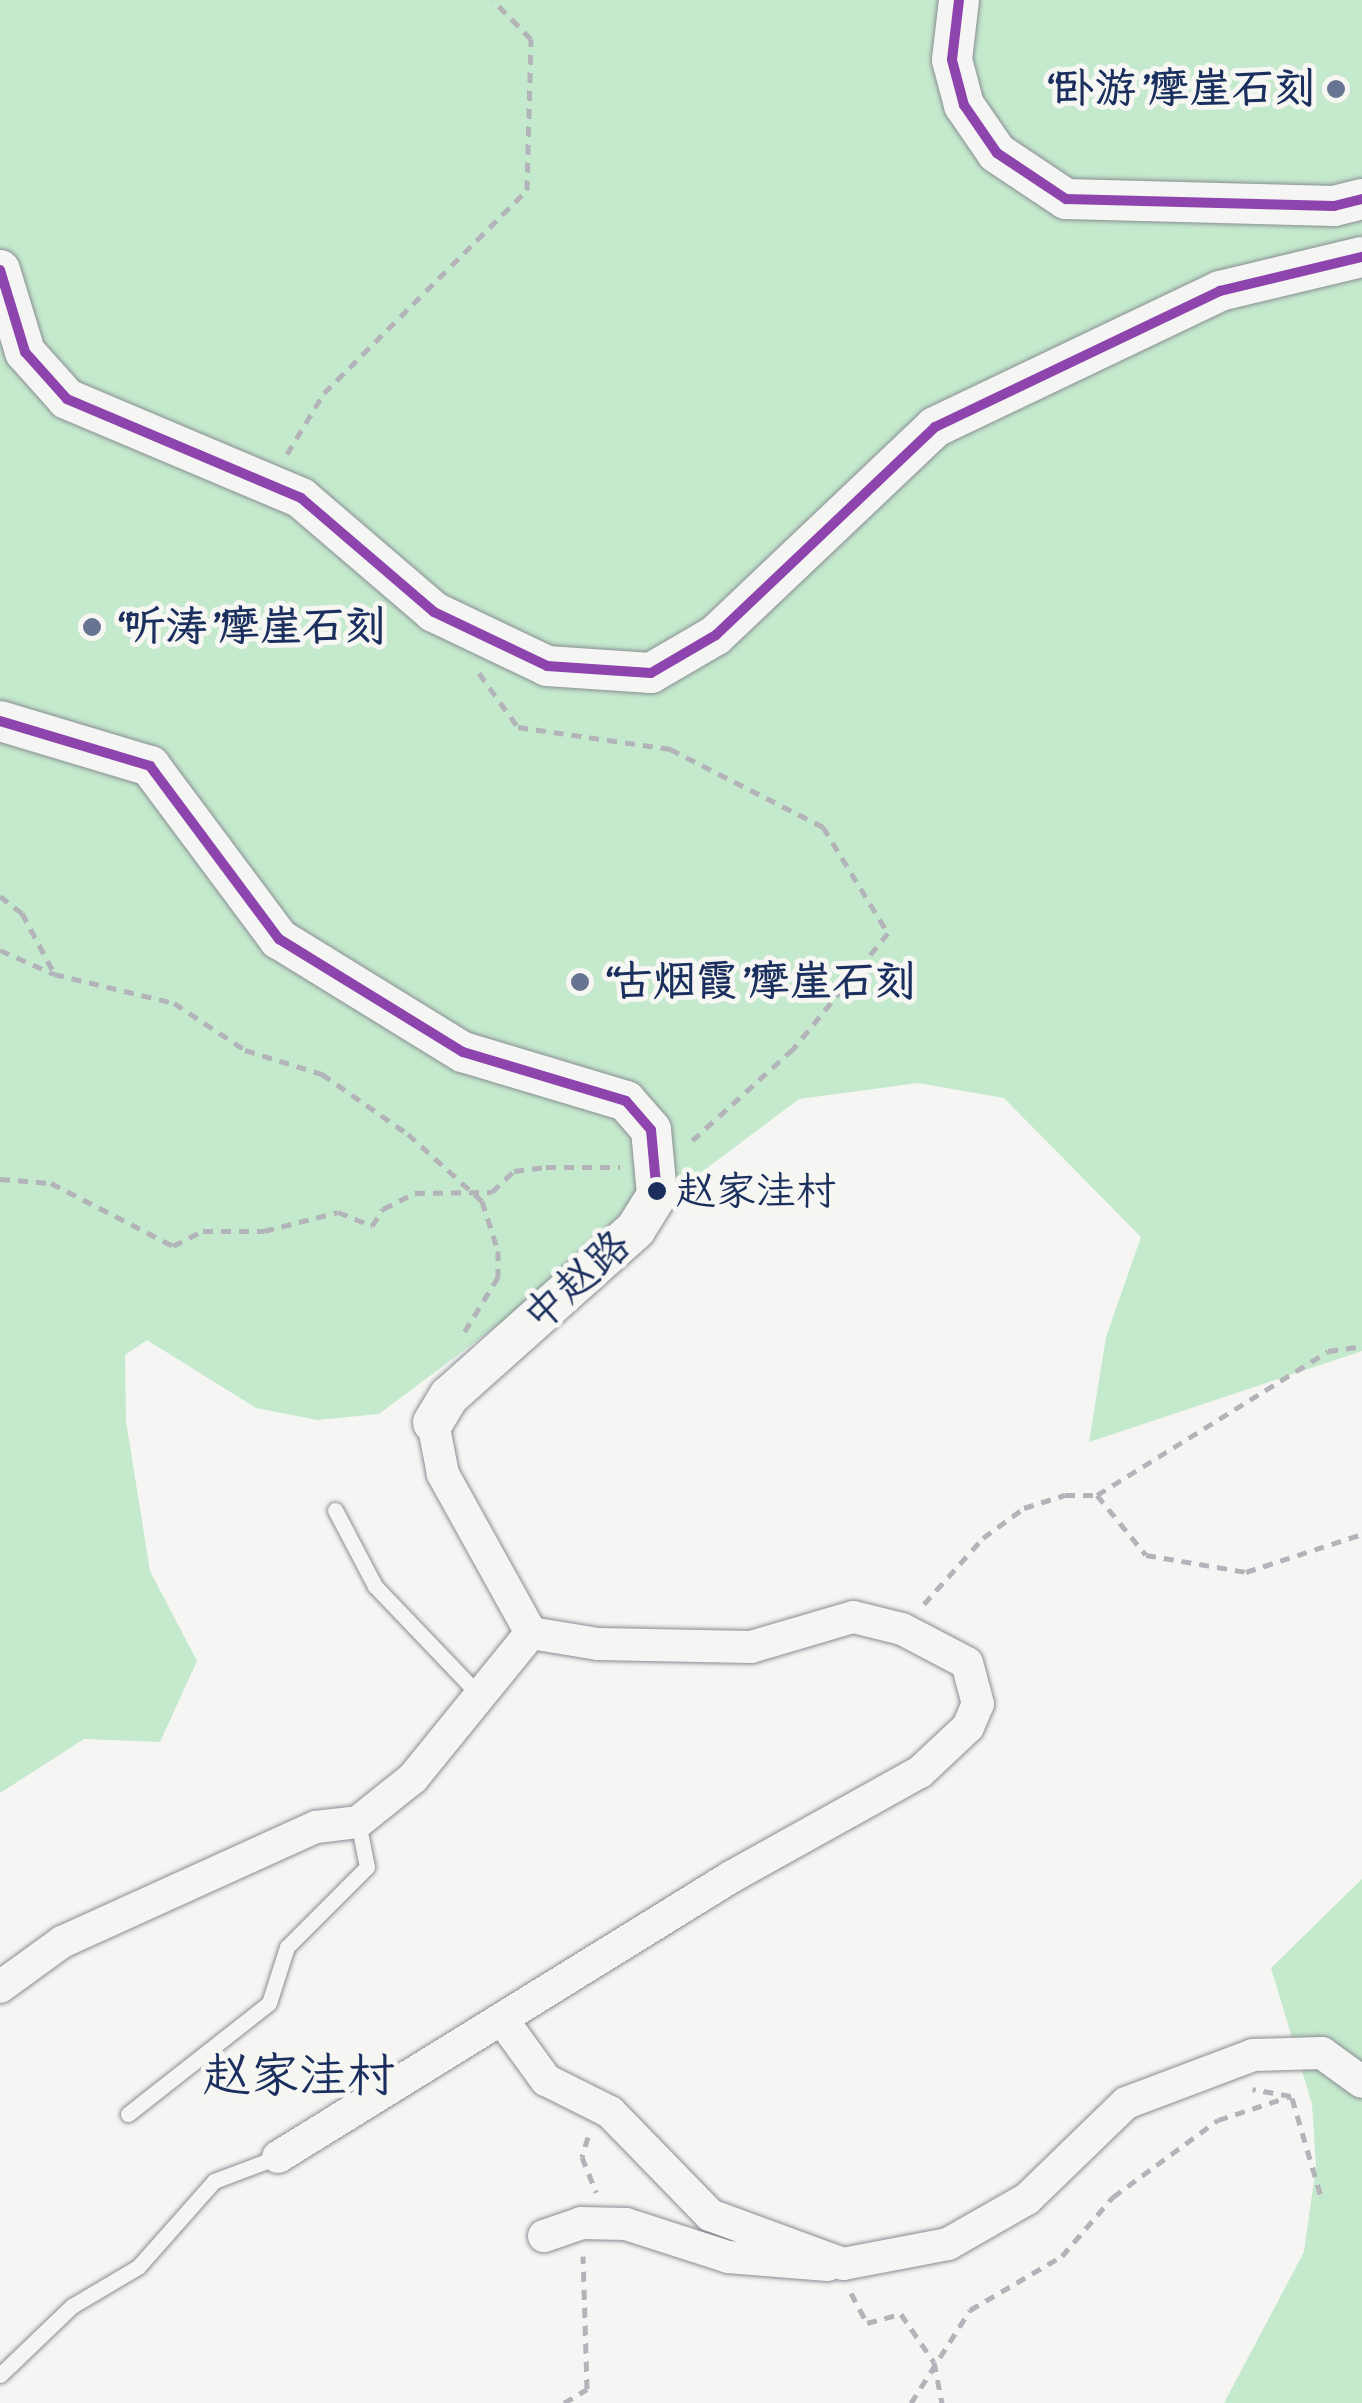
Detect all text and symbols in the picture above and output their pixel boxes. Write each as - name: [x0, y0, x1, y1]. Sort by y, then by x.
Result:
- place label: “卧游”摩崖石刻: [1042, 64, 1316, 114]
- marker: “卧游”摩崖石刻: [1325, 78, 1347, 100]
- place label: “听涛”摩崖石刻: [112, 602, 386, 652]
- marker: “听涛”摩崖石刻: [81, 616, 103, 638]
- place label: “古烟霞”摩崖石刻: [600, 957, 916, 1007]
- marker: “古烟霞”摩崖石刻: [569, 971, 591, 993]
- place label: 赵家洼村: [676, 1167, 836, 1215]
- marker: 赵家洼村: [647, 1181, 667, 1201]
- street label: 中赵路: [513, 1220, 641, 1342]
- district label: 赵家洼村: [203, 2047, 395, 2105]

